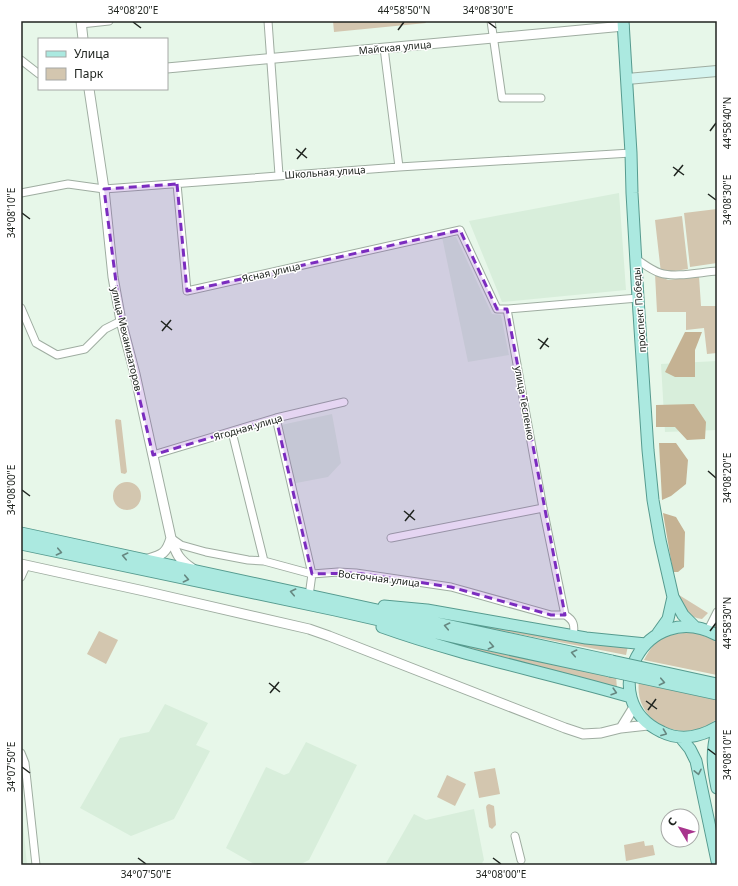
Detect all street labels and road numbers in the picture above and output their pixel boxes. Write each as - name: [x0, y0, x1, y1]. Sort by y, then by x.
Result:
- street label: Майская улица: [358, 37, 432, 57]
- street label: Школьная улица: [284, 162, 366, 182]
- street label: Ясная улица: [240, 258, 302, 286]
- street label: проспект Победы: [629, 267, 649, 353]
- street label: улица Механизаторов: [108, 285, 146, 393]
- street label: улица Тесленко: [512, 365, 538, 441]
- street label: Ягодная улица: [212, 410, 284, 444]
- street label: Восточная улица: [337, 566, 421, 590]

